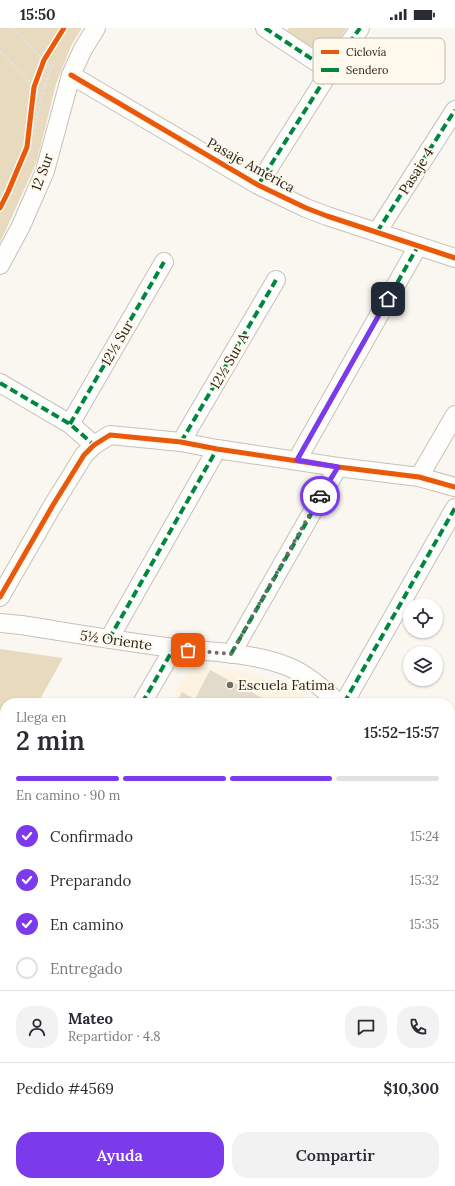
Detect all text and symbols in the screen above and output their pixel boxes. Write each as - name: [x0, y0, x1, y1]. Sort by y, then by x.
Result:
- text: 15:50: [20, 5, 56, 24]
- legend: [313, 38, 445, 84]
- text: Ciclovía: [346, 45, 387, 59]
- text: Sendero: [346, 63, 389, 77]
- street label: Pasaje América: [204, 133, 298, 197]
- street label: Pasaje 4: [395, 144, 438, 198]
- street label: 12 Sur: [27, 151, 57, 193]
- pin: [371, 282, 405, 316]
- icon: home: [377, 288, 399, 310]
- street label: 12½ Sur: [97, 317, 137, 369]
- street label: 12½ Sur A: [206, 329, 252, 392]
- courier: [300, 476, 340, 516]
- icon: car: [309, 485, 331, 507]
- map controls: [403, 598, 443, 686]
- button: locate: [403, 598, 443, 638]
- street label: 5½ Oriente: [79, 626, 153, 654]
- pin: [171, 633, 205, 667]
- icon: bag: [177, 639, 199, 661]
- button: layers: [403, 646, 443, 686]
- place label: Escuela Fatima: [238, 676, 335, 694]
- marker: Escuela Fatima: [225, 680, 235, 690]
- text: Llega en: [16, 709, 66, 726]
- text: 15:52–15:57: [364, 723, 439, 742]
- text: 2 min: [16, 724, 85, 757]
- text: En camino · 90 m: [16, 787, 120, 804]
- icon: check: [16, 825, 38, 847]
- text: Confirmado: [50, 827, 133, 846]
- text: 15:24: [410, 828, 439, 845]
- icon: check: [16, 869, 38, 891]
- text: Preparando: [50, 871, 131, 890]
- text: 15:32: [410, 872, 439, 889]
- icon: check: [16, 913, 38, 935]
- text: En camino: [50, 915, 124, 934]
- text: 15:35: [410, 916, 439, 933]
- text: Entregado: [50, 959, 122, 978]
- button: person: [16, 1006, 58, 1048]
- button: chat: [345, 1006, 387, 1048]
- button: phone: [397, 1006, 439, 1048]
- text: Mateo: [68, 1009, 113, 1028]
- text: Repartidor · 4.8: [68, 1028, 161, 1045]
- text: Pedido #4569: [16, 1079, 114, 1098]
- text: $10,300: [384, 1079, 439, 1098]
- button: Ayuda: [16, 1132, 224, 1178]
- button: Compartir: [232, 1132, 439, 1178]

